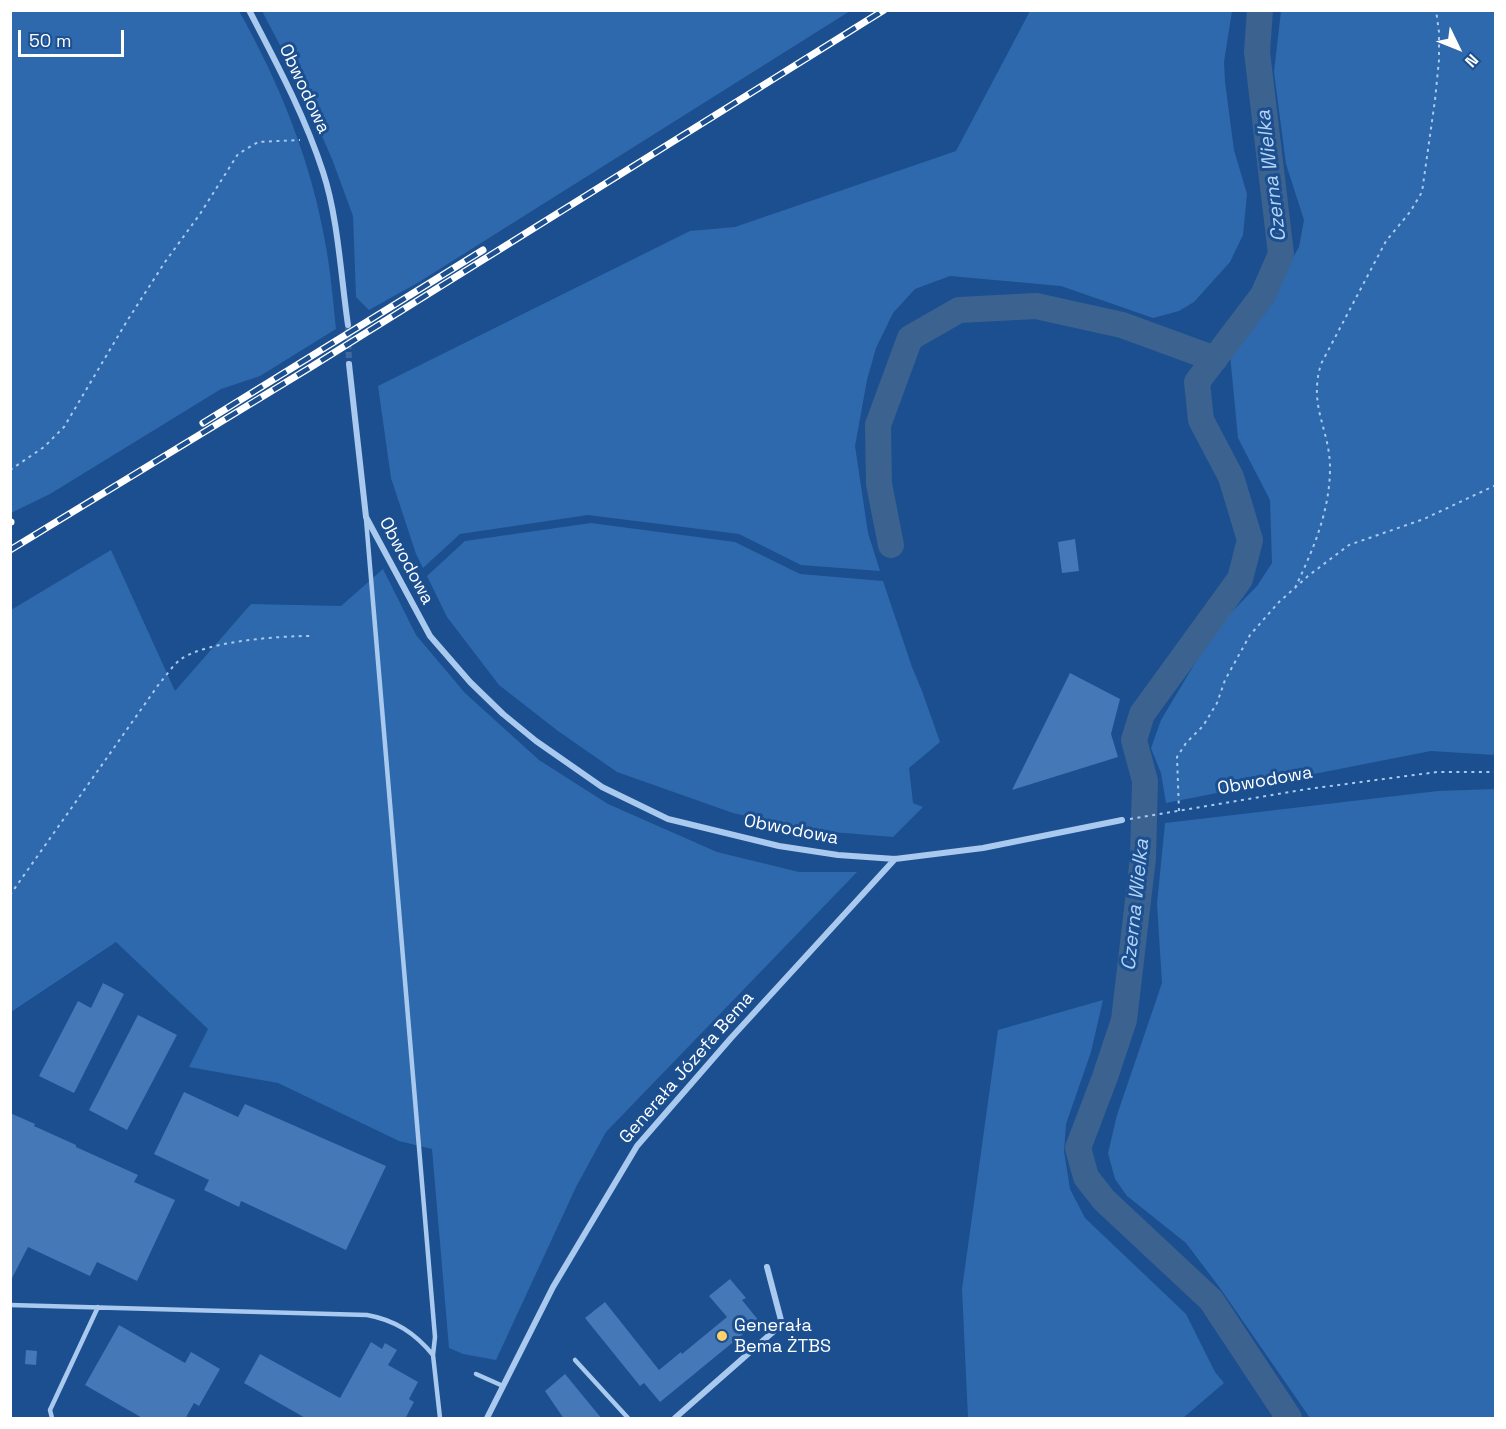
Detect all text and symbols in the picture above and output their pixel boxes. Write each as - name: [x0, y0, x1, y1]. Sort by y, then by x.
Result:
- scale bar: [21, 18, 128, 56]
- north arrow: [1428, 18, 1488, 78]
- text: 50 m: [29, 29, 71, 52]
- street label: Obwodowa: [274, 41, 334, 137]
- text: N: [1460, 50, 1483, 72]
- water label: Czerna Wielka: [1252, 109, 1292, 243]
- street label: Obwodowa: [374, 514, 438, 608]
- street label: Obwodowa: [1216, 762, 1314, 800]
- street label: Obwodowa: [742, 810, 840, 850]
- water label: Czerna Wielka: [1117, 838, 1155, 972]
- street label: Generała Józefa Bema: [615, 988, 759, 1148]
- place label: Generała Bema ŻTBS: [734, 1315, 831, 1358]
- marker: Generała Bema ŻTBS: [715, 1329, 729, 1343]

